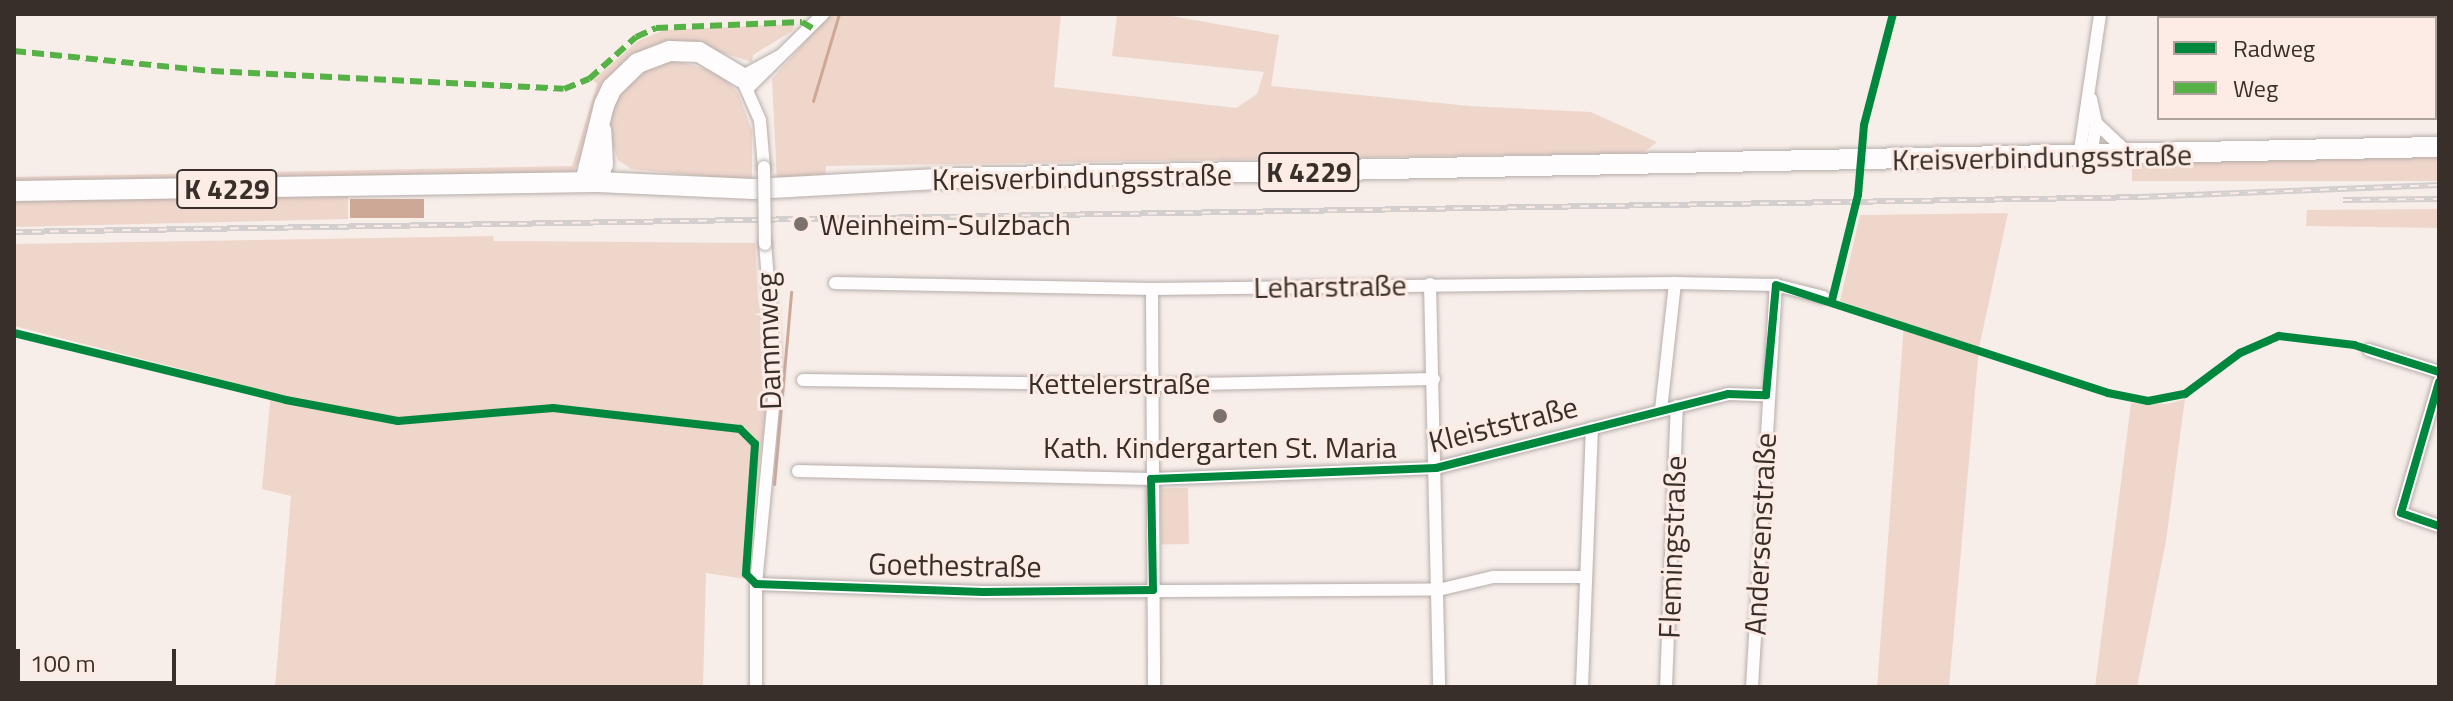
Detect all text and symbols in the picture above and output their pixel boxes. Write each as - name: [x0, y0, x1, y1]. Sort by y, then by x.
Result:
- legend: [2157, 16, 2437, 120]
- text: Radweg: [2233, 30, 2315, 66]
- text: Weg: [2233, 70, 2278, 106]
- street label: Kreisverbindungsstraße: [1892, 136, 2192, 178]
- road number: K 4229: [1257, 148, 1361, 196]
- street label: Kreisverbindungsstraße: [932, 156, 1232, 198]
- road number: K 4229: [175, 165, 279, 213]
- place label: Weinheim-Sulzbach: [819, 206, 1071, 242]
- marker: Weinheim-Sulzbach: [790, 213, 812, 235]
- street label: Leharstraße: [1253, 267, 1407, 305]
- street label: Dammweg: [748, 272, 788, 410]
- street label: Kettelerstraße: [1028, 365, 1210, 401]
- street label: Kleiststraße: [1425, 388, 1581, 460]
- marker: Kath. Kindergarten St. Maria: [1211, 407, 1229, 425]
- place label: Kath. Kindergarten St. Maria: [1043, 429, 1397, 465]
- street label: Andersenstraße: [1737, 432, 1783, 636]
- street label: Flemingstraße: [1651, 455, 1693, 639]
- street label: Goethestraße: [868, 545, 1042, 585]
- scale bar: [20, 633, 180, 683]
- text: 100 m: [30, 645, 96, 681]

